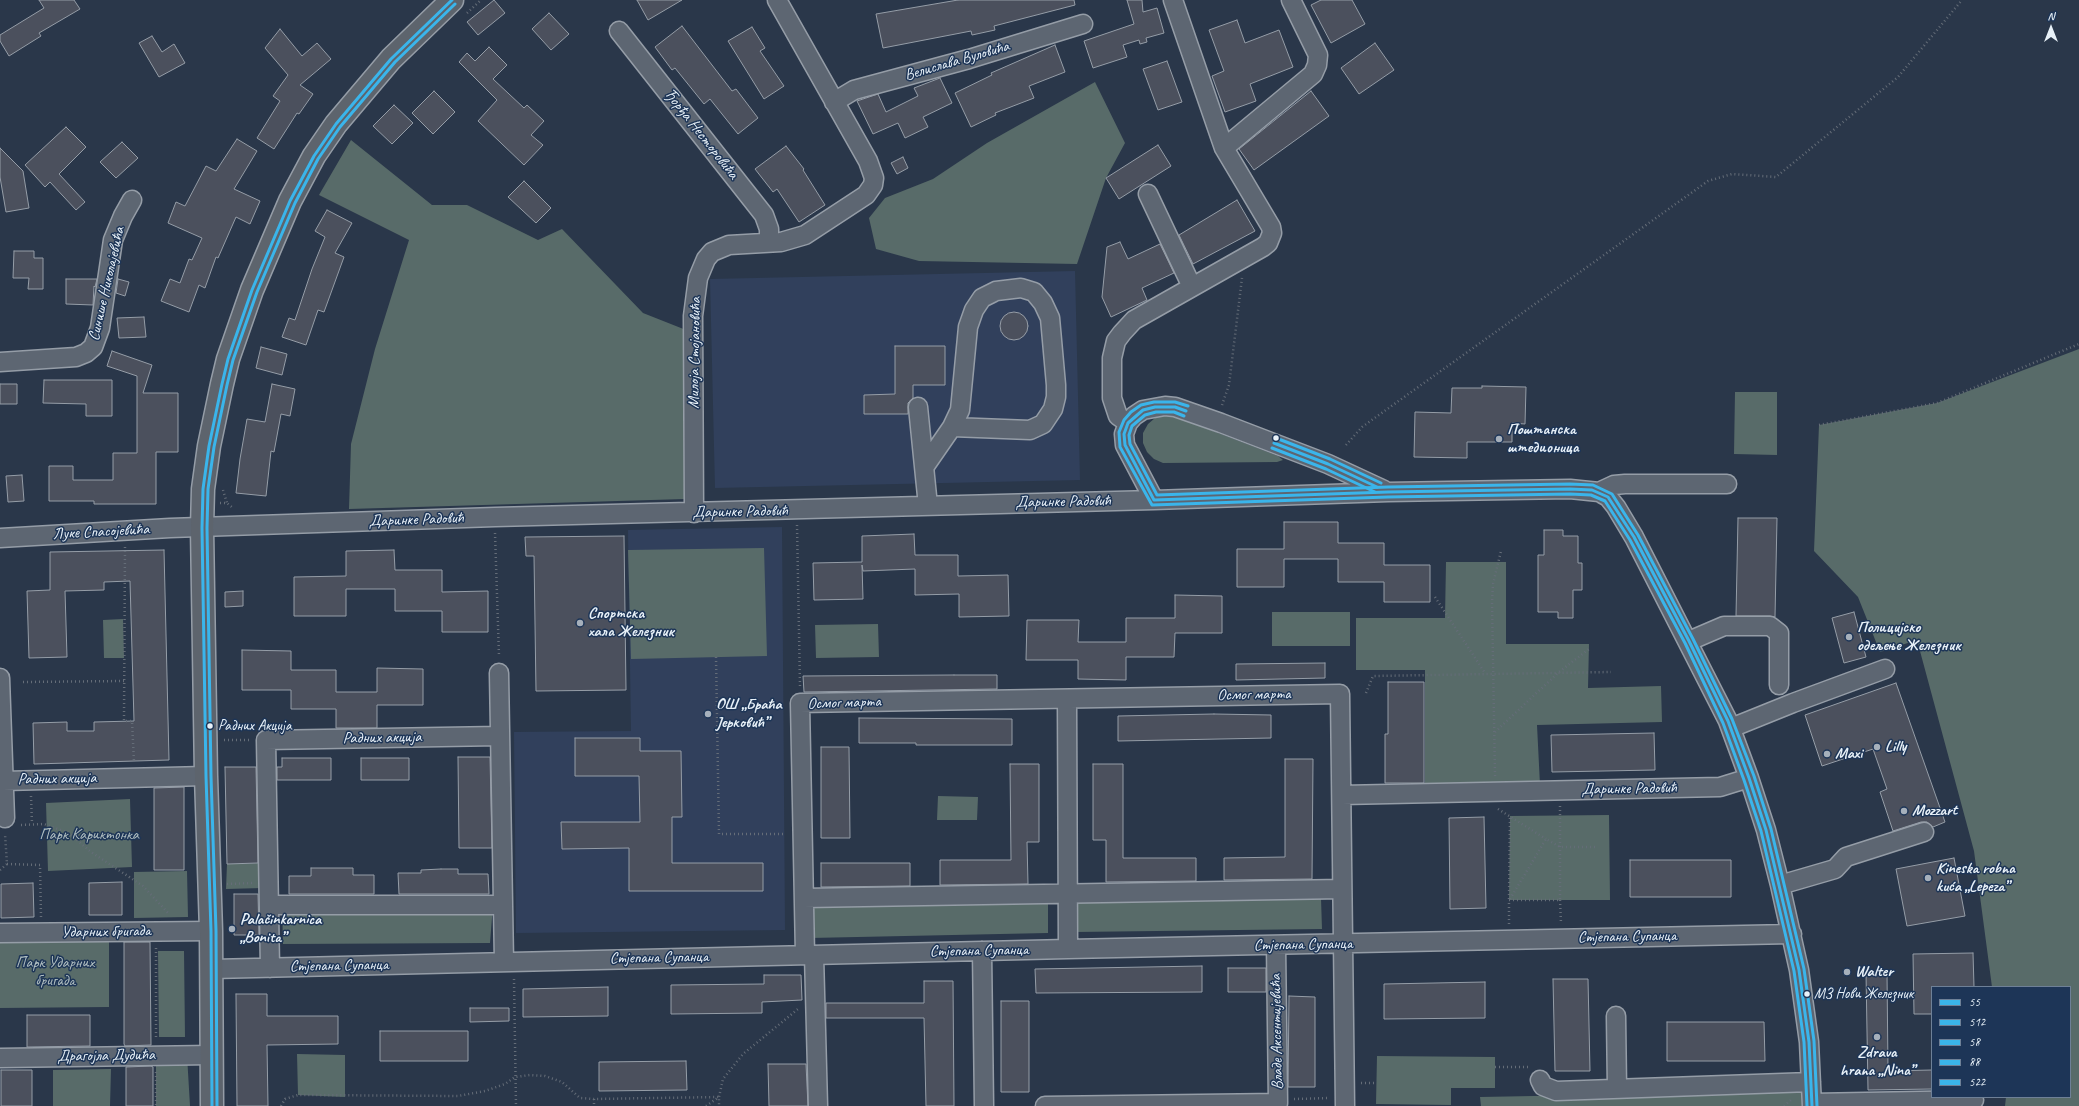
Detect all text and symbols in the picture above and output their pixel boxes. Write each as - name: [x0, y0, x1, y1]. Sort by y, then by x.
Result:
- north arrow: [2031, 8, 2071, 48]
- text: N: [2048, 9, 2054, 23]
- street label: Велислава Вуловића: [903, 37, 1011, 85]
- street label: Ђорђа Несторовића: [660, 85, 742, 183]
- street label: Синише Николајевића: [85, 225, 129, 343]
- street label: Милоја Стојановића: [684, 297, 706, 409]
- place label: Поштанска штедионица: [1507, 420, 1579, 458]
- unlabelled marker: [1271, 433, 1281, 443]
- marker: Поштанска штедионица: [1494, 434, 1504, 444]
- street label: Даринке Радовић: [1015, 492, 1111, 512]
- street label: Даринке Радовић: [692, 502, 788, 522]
- street label: Даринке Радовић: [368, 509, 464, 531]
- street label: Луке Спасојевића: [52, 520, 150, 544]
- place label: Спортска хала Железник: [588, 604, 674, 642]
- marker: Спортска хала Железник: [575, 618, 585, 628]
- place label: Полицијско одељење Железник: [1857, 618, 1961, 656]
- marker: Полицијско одељење Железник: [1844, 632, 1854, 642]
- street label: Осмог марта: [1217, 685, 1291, 705]
- street label: Осмог марта: [807, 692, 881, 714]
- place label: ОШ „Браћа Јерковић”: [716, 695, 782, 733]
- marker: ОШ „Браћа Јерковић”: [703, 709, 713, 719]
- place label: Радних Акција: [218, 717, 291, 735]
- marker: Радних Акција: [205, 721, 215, 731]
- street label: Радних акција: [343, 728, 421, 748]
- place label: Lilly: [1885, 737, 1906, 757]
- marker: Lilly: [1872, 742, 1882, 752]
- place label: Maxi: [1835, 744, 1862, 764]
- marker: Maxi: [1822, 749, 1832, 759]
- street label: Радних акција: [18, 769, 96, 789]
- street label: Даринке Радовић: [1581, 779, 1677, 799]
- place label: Mozzart: [1912, 801, 1957, 821]
- marker: Mozzart: [1899, 806, 1909, 816]
- park label: Парк Кариктонка: [39, 825, 139, 845]
- place label: Kineska robna kuća „Lepeza”: [1936, 859, 2015, 897]
- marker: Kineska robna kuća „Lepeza”: [1923, 873, 1933, 883]
- place label: Palačinkarnica „Bonita”: [240, 910, 321, 948]
- street label: Ударних бригада: [61, 922, 151, 942]
- marker: Palačinkarnica „Bonita”: [227, 924, 237, 934]
- street label: Стјепана Супанца: [1577, 927, 1677, 947]
- street label: Стјепана Супанца: [1253, 935, 1353, 955]
- street label: Стјепана Супанца: [929, 941, 1029, 961]
- street label: Стјепана Супанца: [609, 948, 709, 968]
- park label: Парк Ударних бригада: [16, 953, 94, 991]
- street label: Стјепана Супанца: [289, 956, 389, 976]
- place label: Walter: [1855, 962, 1893, 982]
- marker: Walter: [1842, 967, 1852, 977]
- street label: Владе Аксентијевића: [1266, 974, 1288, 1090]
- place label: МЗ Нови Железник: [1814, 985, 1913, 1003]
- legend: [1931, 986, 2071, 1098]
- marker: МЗ Нови Железник: [1802, 989, 1812, 999]
- text: 55: [1969, 994, 1980, 1010]
- text: 512: [1969, 1014, 1985, 1030]
- marker: Zdrava hrana „Nina”: [1872, 1032, 1882, 1042]
- text: 58: [1969, 1034, 1980, 1050]
- place label: Zdrava hrana „Nina”: [1840, 1043, 1914, 1081]
- street label: Драгојла Дудића: [57, 1046, 155, 1066]
- text: 88: [1969, 1054, 1980, 1070]
- text: 522: [1969, 1074, 1985, 1090]

